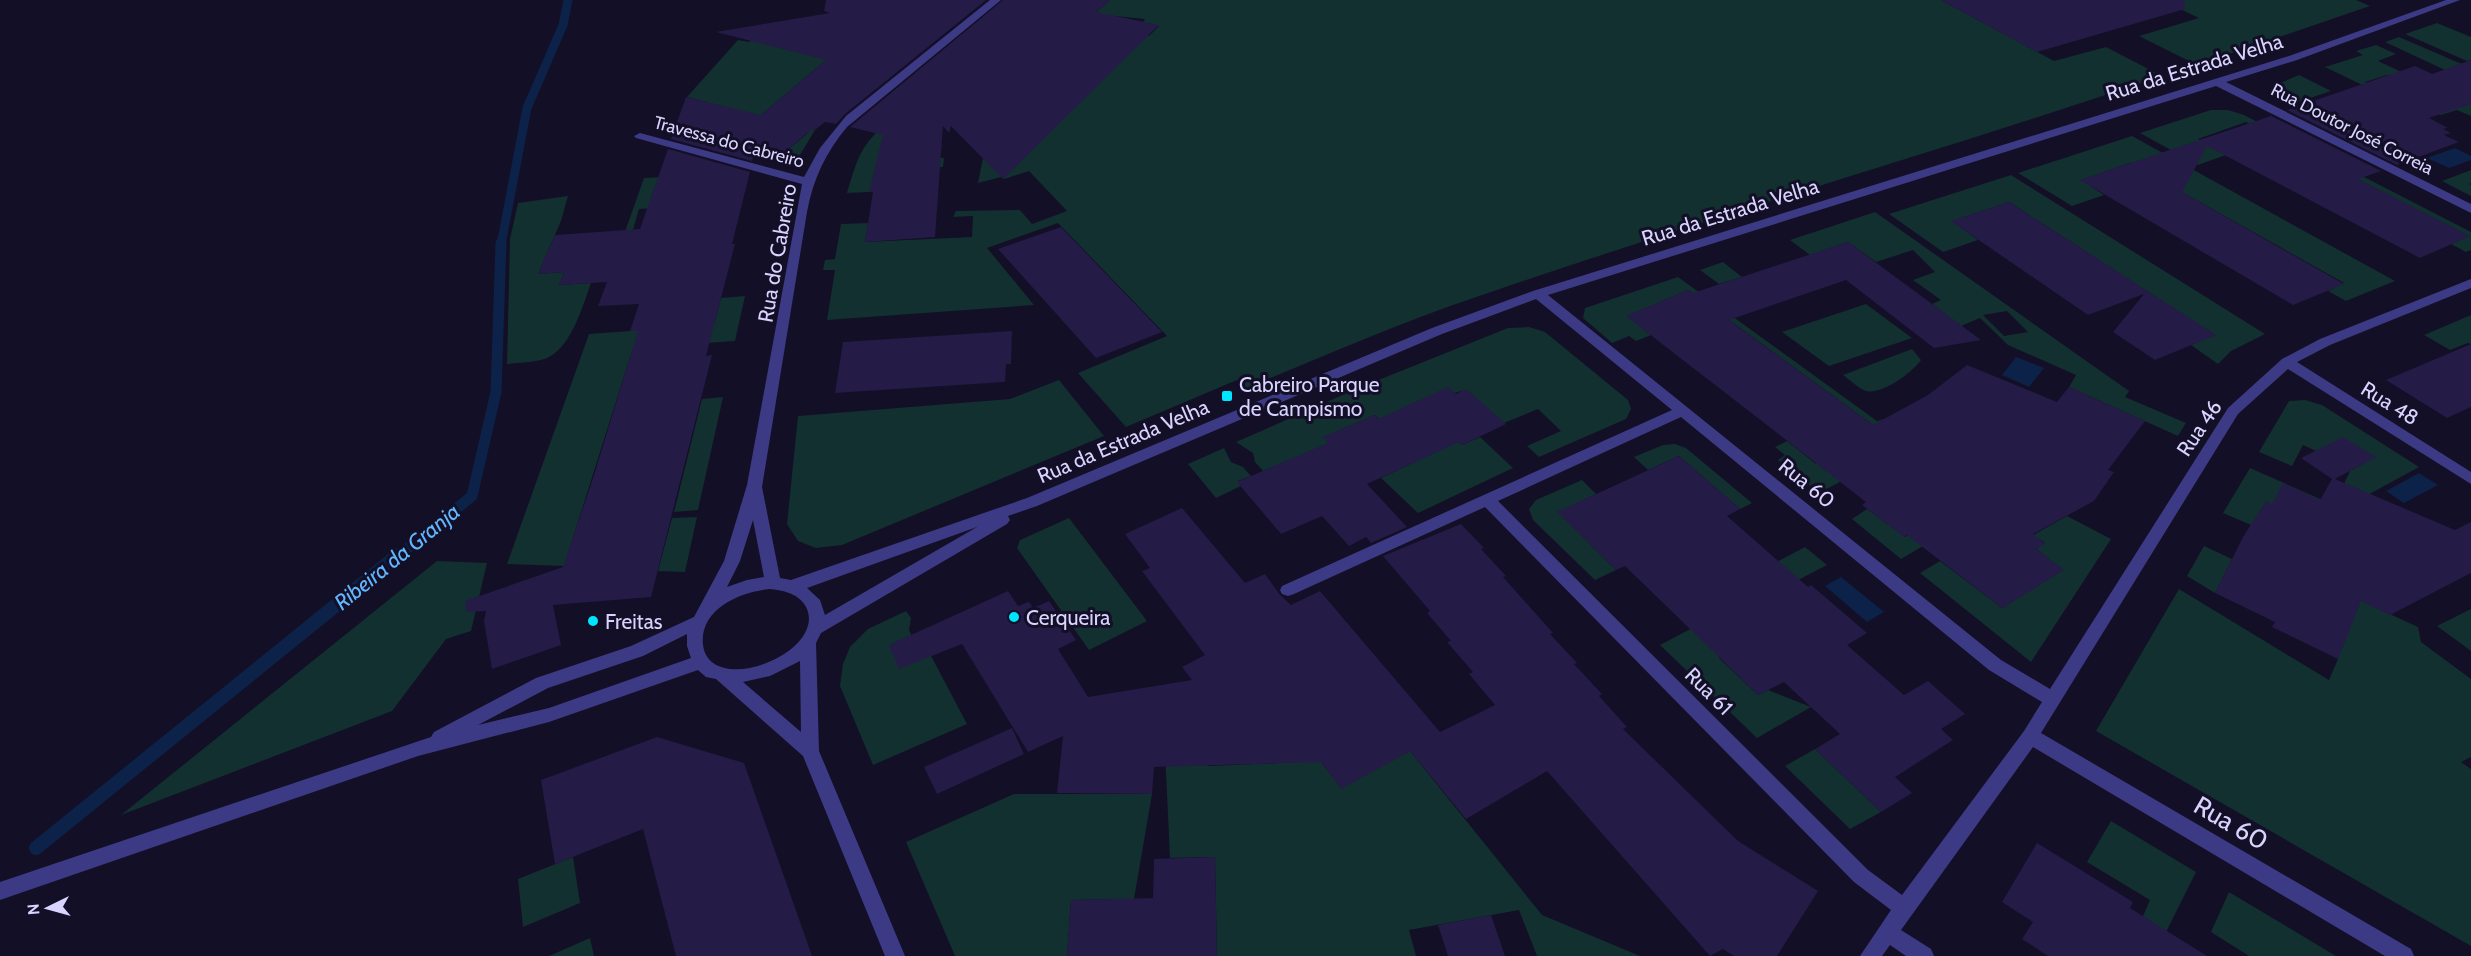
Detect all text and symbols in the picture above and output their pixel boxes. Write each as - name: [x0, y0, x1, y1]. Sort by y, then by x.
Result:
- street label: Rua da Estrada Velha: [2102, 28, 2286, 106]
- street label: Rua Doutor José Correia: [2267, 79, 2437, 180]
- street label: Travessa do Cabreiro: [651, 111, 807, 173]
- street label: Rua da Estrada Velha: [1638, 173, 1822, 251]
- street label: Rua do Cabreiro: [753, 182, 801, 324]
- place label: Cabreiro Parque de Campismo: [1239, 372, 1380, 421]
- street label: Rua 48: [2357, 376, 2423, 430]
- marker: Cabreiro Parque de Campismo: [1220, 389, 1234, 403]
- street label: Rua da Estrada Velha: [1034, 394, 1212, 488]
- street label: Rua 46: [2171, 395, 2227, 461]
- street label: Rua 60: [1774, 453, 1840, 513]
- water label: Ribeira da Granja: [329, 498, 465, 616]
- place label: Cerqueira: [1026, 605, 1110, 630]
- place label: Freitas: [605, 609, 663, 634]
- marker: Cerqueira: [1007, 610, 1021, 624]
- marker: Freitas: [586, 614, 600, 628]
- street label: Rua 61: [1680, 662, 1738, 720]
- street label: Rua 60: [2188, 789, 2274, 857]
- north arrow: [18, 878, 78, 938]
- text: N: [24, 903, 44, 916]

